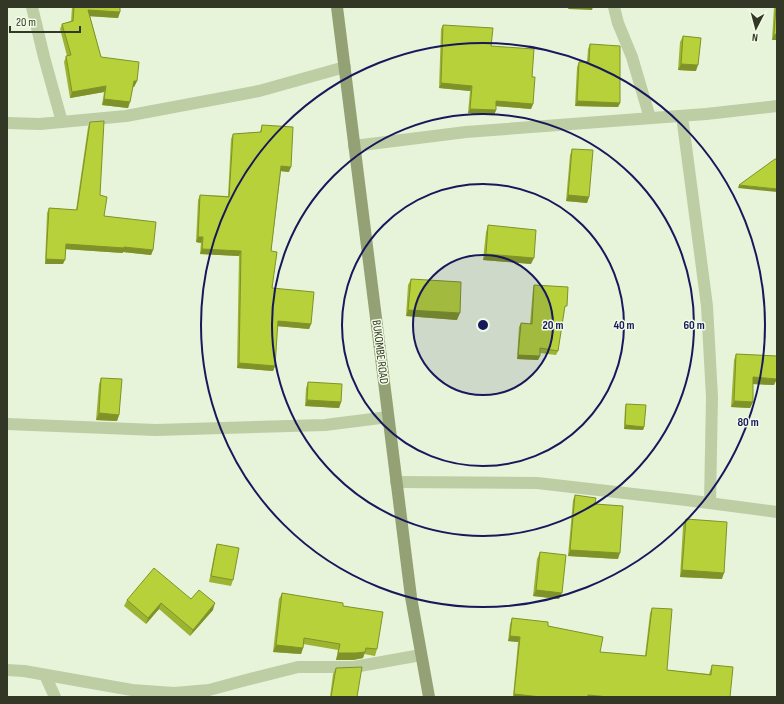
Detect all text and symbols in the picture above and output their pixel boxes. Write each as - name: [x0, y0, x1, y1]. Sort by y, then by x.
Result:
- scale bar: [10, 8, 80, 34]
- north arrow: [736, 8, 776, 48]
- text: 20 m: [16, 15, 36, 30]
- text: N: [751, 31, 759, 44]
- centre of rings: [476, 318, 490, 332]
- text: 20 m: [543, 318, 563, 333]
- text: 40 m: [613, 318, 635, 333]
- text: 60 m: [683, 318, 705, 333]
- street label: BUKOMBE ROAD: [369, 319, 391, 385]
- text: 80 m: [737, 415, 759, 430]

